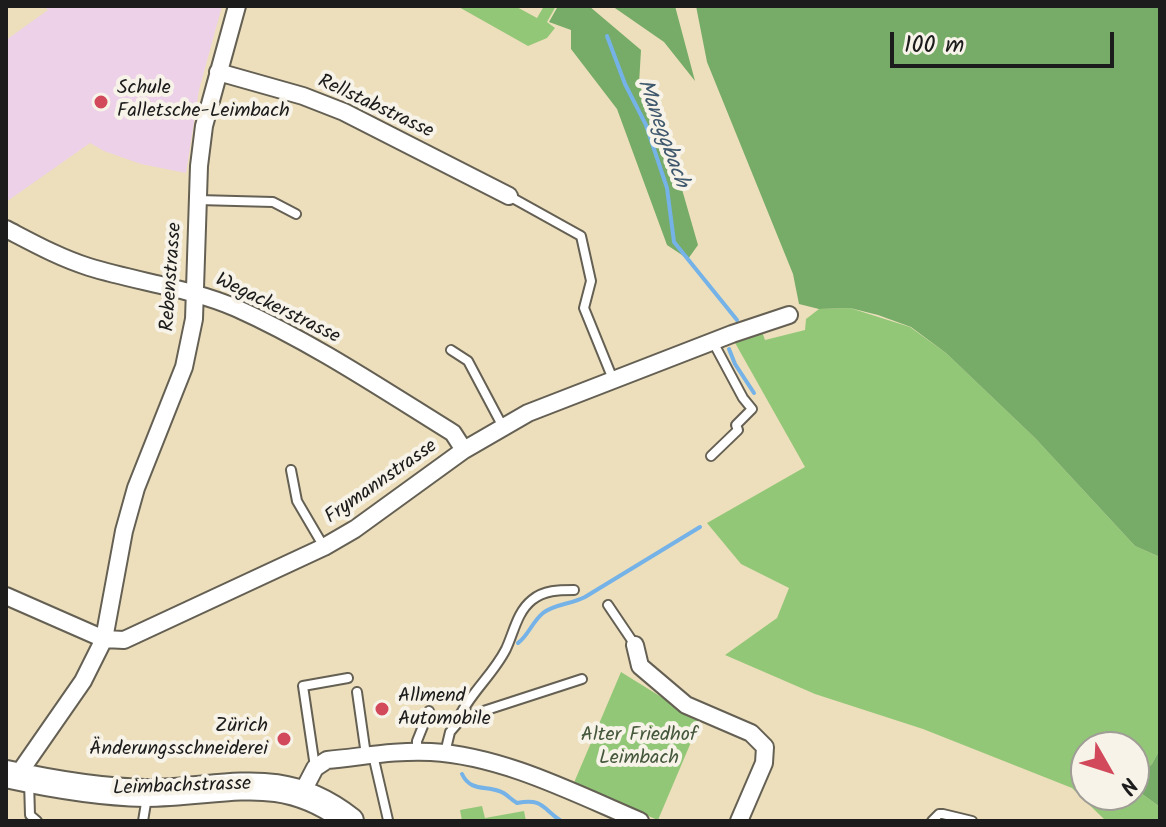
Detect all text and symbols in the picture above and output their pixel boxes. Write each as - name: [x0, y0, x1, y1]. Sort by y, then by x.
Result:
- scale bar: [894, 16, 1118, 66]
- text: 100 m: [904, 26, 964, 65]
- street label: Rellstabstrasse: [313, 71, 437, 145]
- water label: Maneggbach: [629, 76, 693, 192]
- place label: Schule Falletsche-Leimbach: [117, 78, 290, 125]
- marker: Schule Falletsche-Leimbach: [92, 93, 110, 111]
- street label: Rebenstrasse: [157, 222, 189, 332]
- street label: Wegackerstrasse: [211, 269, 343, 351]
- street label: Frymannstrasse: [321, 435, 443, 531]
- place label: Allmend Automobile: [398, 686, 491, 733]
- marker: Allmend Automobile: [373, 700, 391, 718]
- place label: Zürich Änderungsschneiderei: [89, 716, 268, 763]
- park label: Alter Friedhof Leimbach: [581, 725, 697, 772]
- marker: Zürich Änderungsschneiderei: [275, 730, 293, 748]
- north arrow: [1070, 731, 1150, 811]
- text: N: [1110, 769, 1145, 802]
- street label: Leimbachstrasse: [112, 774, 252, 802]

